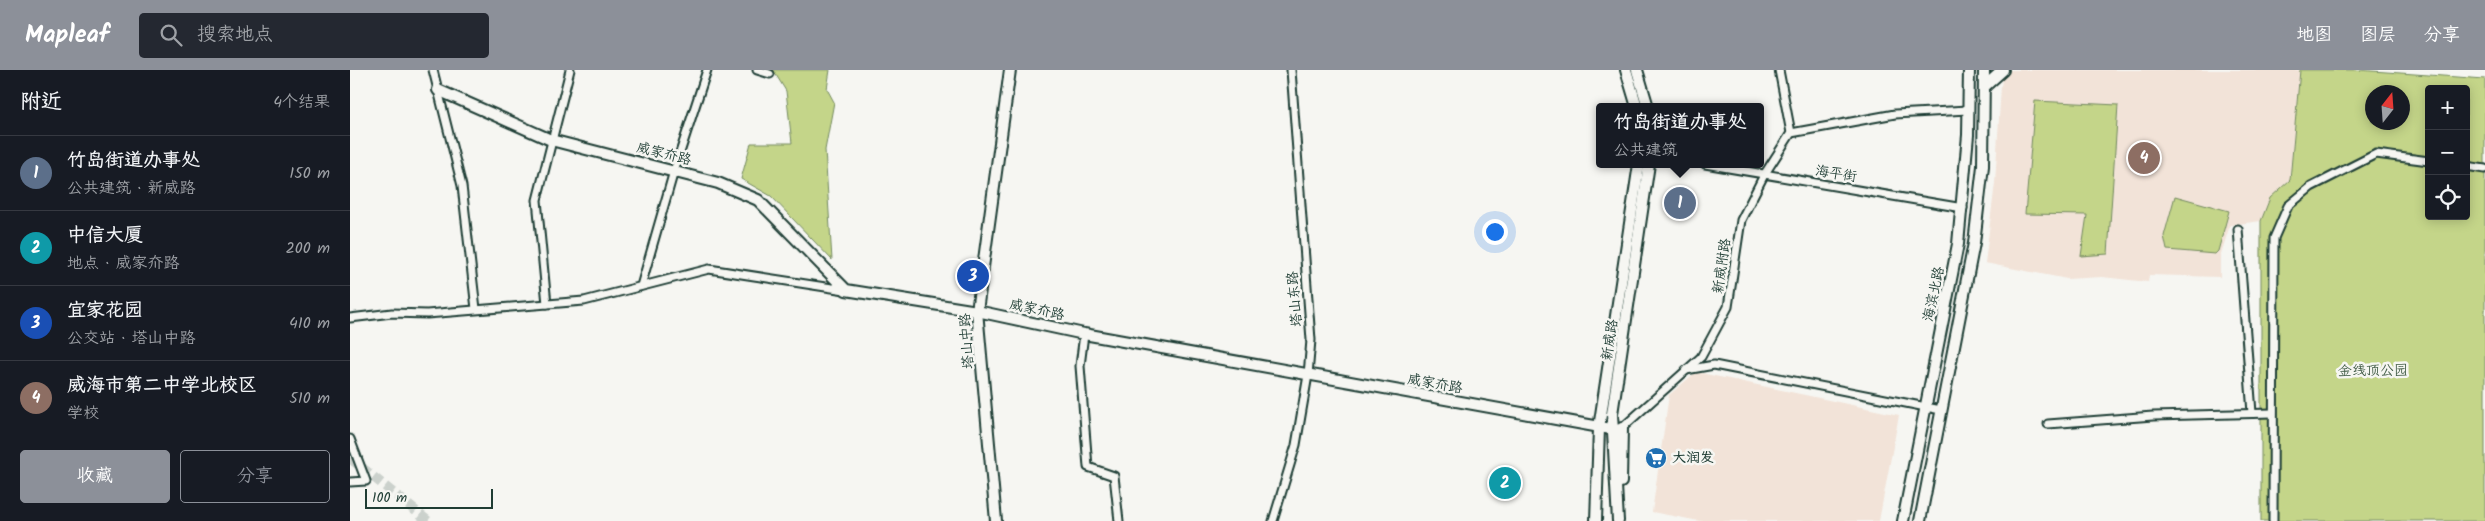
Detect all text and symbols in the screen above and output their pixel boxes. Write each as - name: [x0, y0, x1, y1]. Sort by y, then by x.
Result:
- search box: [139, 13, 489, 58]
- text: Mapleaf: [25, 16, 109, 55]
- text: 搜索地点: [197, 20, 273, 50]
- icon: search: [157, 21, 185, 49]
- text: 地图: [2296, 21, 2332, 50]
- text: 图层: [2360, 21, 2396, 50]
- text: 分享: [2424, 21, 2460, 50]
- north arrow: [2365, 85, 2410, 130]
- map controls: [2425, 85, 2470, 220]
- button: +: [2425, 85, 2470, 130]
- text: 附近: [20, 86, 62, 119]
- text: 4个结果: [273, 90, 330, 115]
- popup: [1596, 103, 1764, 168]
- text: 竹岛街道办事处: [1613, 108, 1747, 138]
- button: −: [2425, 130, 2470, 175]
- street label: 威家夼路: [634, 137, 694, 171]
- text: 公共建筑: [1613, 138, 1678, 163]
- pin: 4: [2128, 139, 2160, 177]
- text: 竹岛街道办事处: [67, 146, 200, 176]
- street label: 海平街: [1814, 160, 1858, 188]
- text: 1: [34, 161, 38, 186]
- text: 150 m: [289, 161, 330, 186]
- button: locate: [2425, 175, 2470, 220]
- text: 公共建筑 · 新威路: [67, 176, 196, 201]
- pin: 1: [1664, 184, 1696, 222]
- your location: [1482, 219, 1508, 245]
- text: 中信大厦: [67, 221, 143, 251]
- text: 2: [31, 236, 41, 261]
- text: 200 m: [286, 236, 330, 261]
- street label: 新威附路: [1707, 237, 1737, 295]
- text: 地点 · 威家夼路: [67, 251, 180, 276]
- pin: 3: [957, 257, 989, 295]
- street label: 海滨北路: [1917, 264, 1951, 324]
- street label: 塔山东路: [1282, 270, 1308, 328]
- street label: 威家夼路: [1007, 293, 1067, 327]
- text: 宜家花园: [67, 296, 143, 326]
- text: 3: [32, 311, 40, 336]
- text: 410 m: [289, 311, 330, 336]
- street label: 塔山中路: [954, 312, 980, 370]
- street label: 新威路: [1596, 318, 1624, 362]
- text: 公交站 · 塔山中路: [67, 326, 196, 351]
- park label: 金线顶公园: [2338, 360, 2408, 382]
- street label: 威家夼路: [1406, 368, 1464, 400]
- text: 威海市第二中学北校区: [67, 371, 257, 401]
- text: 4: [32, 386, 40, 411]
- text: 510 m: [289, 386, 330, 411]
- text: 学校: [67, 401, 99, 426]
- supermarket icon: 大润发: [1644, 446, 1668, 470]
- place label: 大润发: [1672, 447, 1714, 469]
- button: 收藏: [20, 450, 170, 503]
- button: 分享: [180, 450, 330, 503]
- pin: 2: [1489, 464, 1521, 502]
- scale bar: [365, 486, 492, 509]
- text: 100 m: [372, 487, 407, 509]

